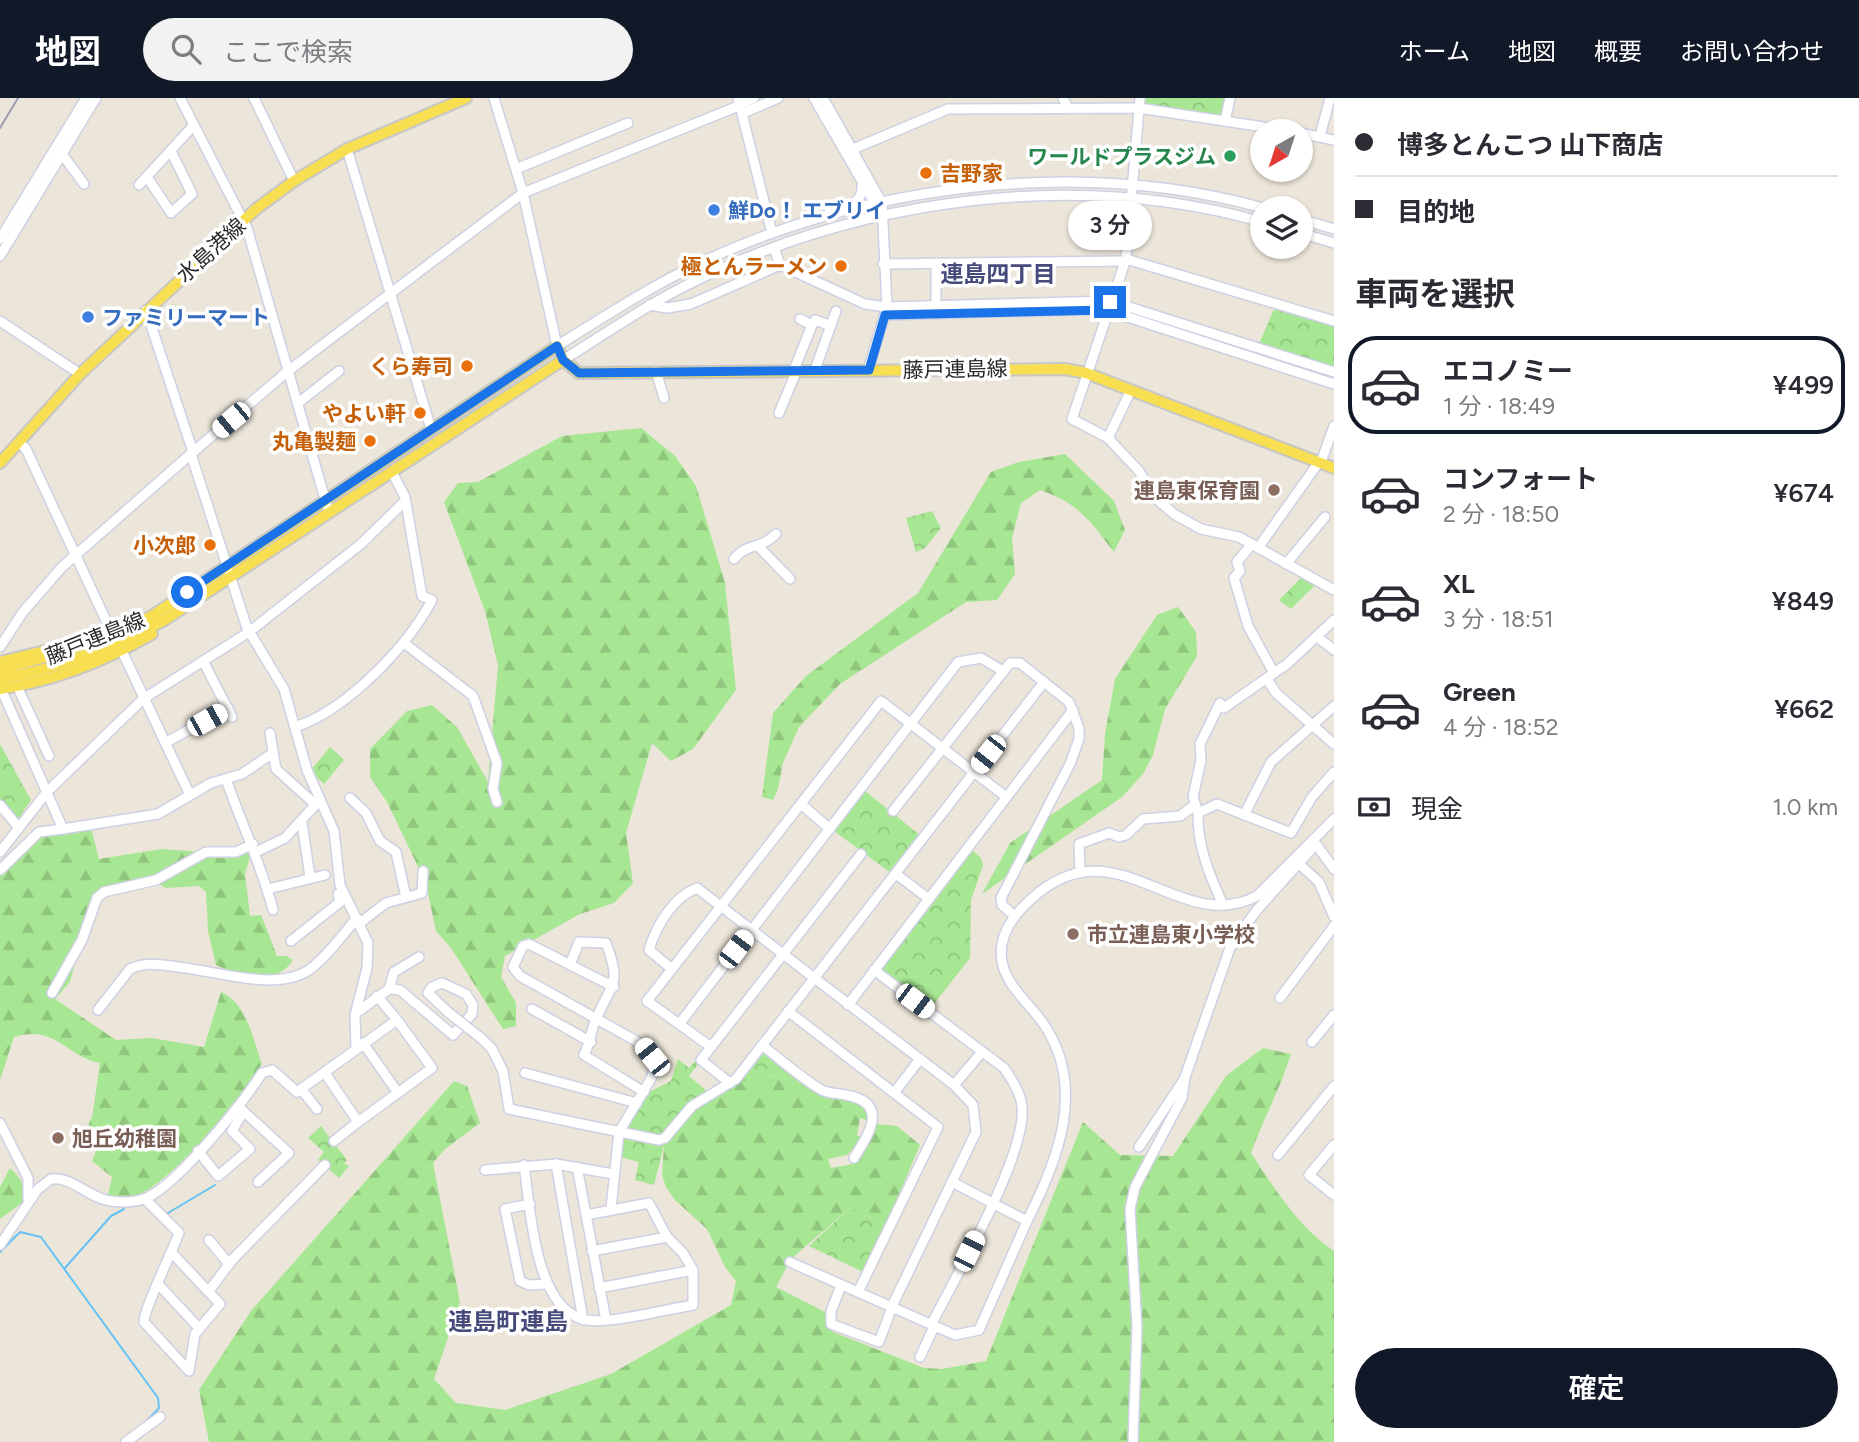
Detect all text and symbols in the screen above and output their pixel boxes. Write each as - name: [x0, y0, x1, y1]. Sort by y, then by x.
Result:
- search box: [143, 18, 633, 81]
- icon: search: [167, 30, 205, 68]
- text: 地図: [35, 32, 101, 71]
- text: ここで検索: [223, 36, 353, 68]
- text: ホーム: [1399, 37, 1470, 66]
- text: 地図: [1508, 37, 1556, 66]
- text: 概要: [1594, 37, 1642, 66]
- text: お問い合わせ: [1680, 37, 1824, 66]
- north arrow: [1250, 119, 1312, 182]
- map controls: [1250, 119, 1313, 259]
- text: 博多とんこつ 山下商店: [1397, 129, 1663, 161]
- place label: ワールドプラスジム: [1027, 144, 1216, 169]
- marker: ワールドプラスジム: [1222, 148, 1238, 164]
- place label: 吉野家: [940, 161, 1003, 186]
- marker: 吉野家: [918, 165, 934, 181]
- button: layers: [1250, 196, 1313, 259]
- text: 目的地: [1397, 196, 1475, 228]
- place label: 鮮Do！ エブリイ: [728, 198, 886, 223]
- callout: 3 分: [1068, 200, 1152, 250]
- marker: 鮮Do！ エブリイ: [706, 202, 722, 218]
- text: 3 分: [1089, 211, 1131, 239]
- street label: 水島港線: [171, 213, 251, 287]
- place label: 極とんラーメン: [681, 254, 827, 279]
- marker: 極とんラーメン: [833, 258, 849, 274]
- district label: 連島四丁目: [941, 260, 1056, 288]
- text: 車両を選択: [1355, 275, 1515, 313]
- route end: [1094, 286, 1126, 318]
- place label: ファミリーマート: [102, 305, 270, 330]
- marker: ファミリーマート: [80, 309, 96, 325]
- place label: くら寿司: [369, 354, 453, 379]
- icon: car: [1359, 354, 1422, 417]
- text: エコノミー: [1443, 355, 1573, 387]
- street label: 藤戸連島線: [902, 356, 1008, 382]
- marker: くら寿司: [459, 358, 475, 374]
- text: ¥499: [1773, 369, 1834, 401]
- text: 1 分 · 18:49: [1443, 392, 1555, 420]
- car: [209, 398, 254, 442]
- place label: やよい軒: [322, 401, 406, 426]
- marker: やよい軒: [412, 405, 428, 421]
- place label: 丸亀製麺: [272, 429, 356, 454]
- marker: 丸亀製麺: [362, 433, 378, 449]
- icon: car: [1359, 462, 1422, 525]
- text: コンフォート: [1443, 463, 1598, 495]
- text: ¥674: [1774, 477, 1834, 509]
- place label: 連島東保育園: [1134, 478, 1260, 503]
- marker: 連島東保育園: [1266, 482, 1282, 498]
- text: 2 分 · 18:50: [1443, 500, 1559, 528]
- place label: 小次郎: [133, 533, 196, 558]
- marker: 小次郎: [202, 537, 218, 553]
- text: XL: [1443, 568, 1475, 600]
- icon: car: [1359, 570, 1422, 633]
- route start: [171, 576, 203, 608]
- text: ¥849: [1772, 585, 1834, 617]
- text: 3 分 · 18:51: [1443, 605, 1554, 633]
- street label: 藤戸連島線: [42, 607, 148, 669]
- text: Green: [1443, 676, 1516, 708]
- icon: car: [1359, 678, 1422, 741]
- text: ¥662: [1774, 693, 1834, 725]
- car: [184, 701, 231, 739]
- text: 4 分 · 18:52: [1443, 713, 1559, 741]
- car: [967, 731, 1010, 777]
- icon: cash: [1355, 788, 1393, 826]
- text: 現金: [1411, 793, 1463, 825]
- text: 1.0 km: [1773, 793, 1838, 821]
- place label: 市立連島東小学校: [1087, 922, 1255, 947]
- car: [715, 926, 758, 972]
- marker: 市立連島東小学校: [1065, 926, 1081, 942]
- car: [892, 980, 939, 1022]
- car: [631, 1034, 674, 1080]
- place label: 旭丘幼稚園: [72, 1126, 177, 1151]
- marker: 旭丘幼稚園: [50, 1130, 66, 1146]
- car: [951, 1228, 988, 1274]
- district label: 連島町連島: [448, 1307, 568, 1336]
- button: 確定: [1355, 1348, 1838, 1428]

